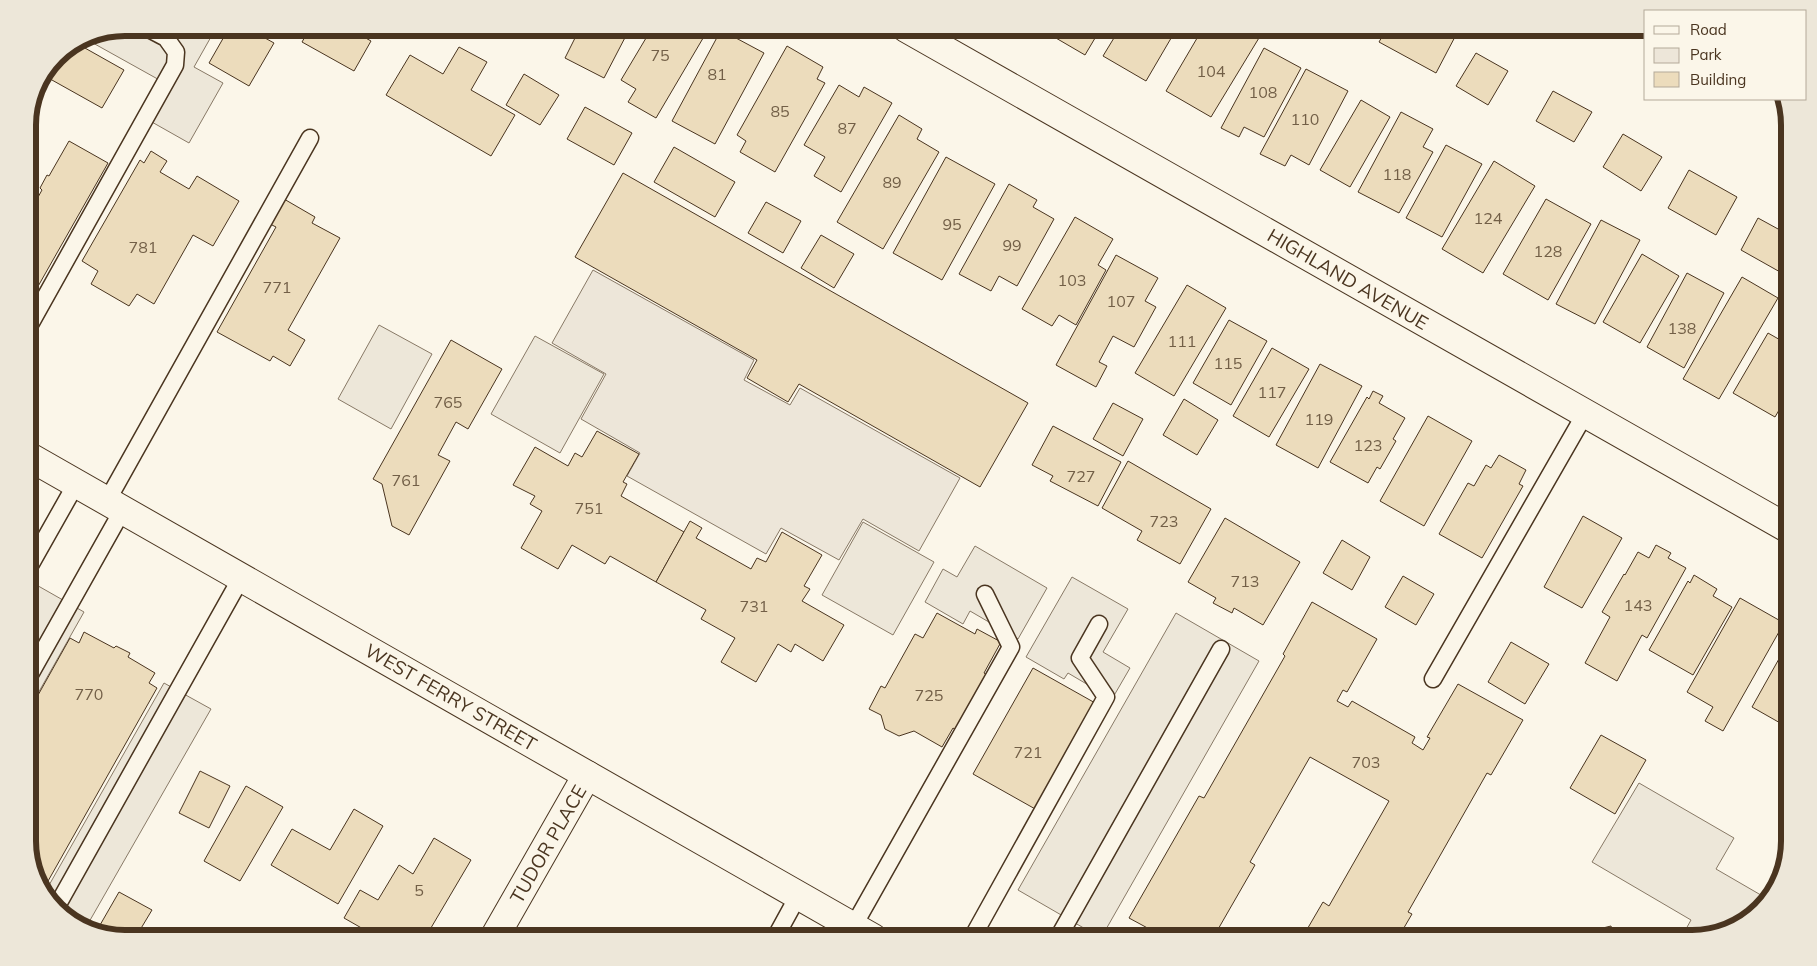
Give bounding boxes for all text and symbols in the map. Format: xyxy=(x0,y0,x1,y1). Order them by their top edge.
legend xyxy=(1644,10,1807,100)
text: Road xyxy=(1690,20,1727,39)
house number: 75 xyxy=(650,45,670,65)
text: Park xyxy=(1690,45,1722,64)
house number: 104 xyxy=(1197,61,1226,81)
house number: 81 xyxy=(707,64,727,84)
text: Building xyxy=(1690,70,1746,89)
house number: 108 xyxy=(1249,82,1277,102)
house number: 85 xyxy=(770,101,790,121)
house number: 110 xyxy=(1291,109,1319,129)
house number: 87 xyxy=(837,118,857,138)
house number: 118 xyxy=(1383,164,1411,184)
house number: 89 xyxy=(882,172,902,192)
house number: 124 xyxy=(1474,208,1503,228)
house number: 95 xyxy=(942,214,962,234)
street label: HIGHLAND AVENUE xyxy=(1263,223,1433,335)
house number: 99 xyxy=(1002,235,1022,255)
house number: 781 xyxy=(129,237,157,257)
house number: 128 xyxy=(1534,241,1562,261)
house number: 103 xyxy=(1058,270,1086,290)
house number: 771 xyxy=(263,277,291,297)
house number: 107 xyxy=(1107,291,1135,311)
house number: 138 xyxy=(1668,318,1696,338)
house number: 111 xyxy=(1168,331,1196,351)
house number: 115 xyxy=(1214,353,1242,373)
house number: 117 xyxy=(1258,382,1286,402)
house number: 765 xyxy=(434,392,462,412)
house number: 119 xyxy=(1305,409,1333,429)
house number: 123 xyxy=(1354,435,1382,455)
house number: 727 xyxy=(1067,466,1095,486)
house number: 761 xyxy=(392,470,420,490)
house number: 751 xyxy=(575,498,603,518)
house number: 723 xyxy=(1150,511,1178,531)
house number: 713 xyxy=(1231,571,1259,591)
house number: 143 xyxy=(1624,595,1652,615)
house number: 731 xyxy=(740,596,768,616)
street label: WEST FERRY STREET xyxy=(361,638,542,756)
house number: 770 xyxy=(75,684,103,704)
house number: 725 xyxy=(915,685,943,705)
house number: 721 xyxy=(1014,742,1042,762)
house number: 703 xyxy=(1352,752,1380,772)
street label: TUDOR PLACE xyxy=(504,781,592,907)
house number: 5 xyxy=(414,880,424,900)

